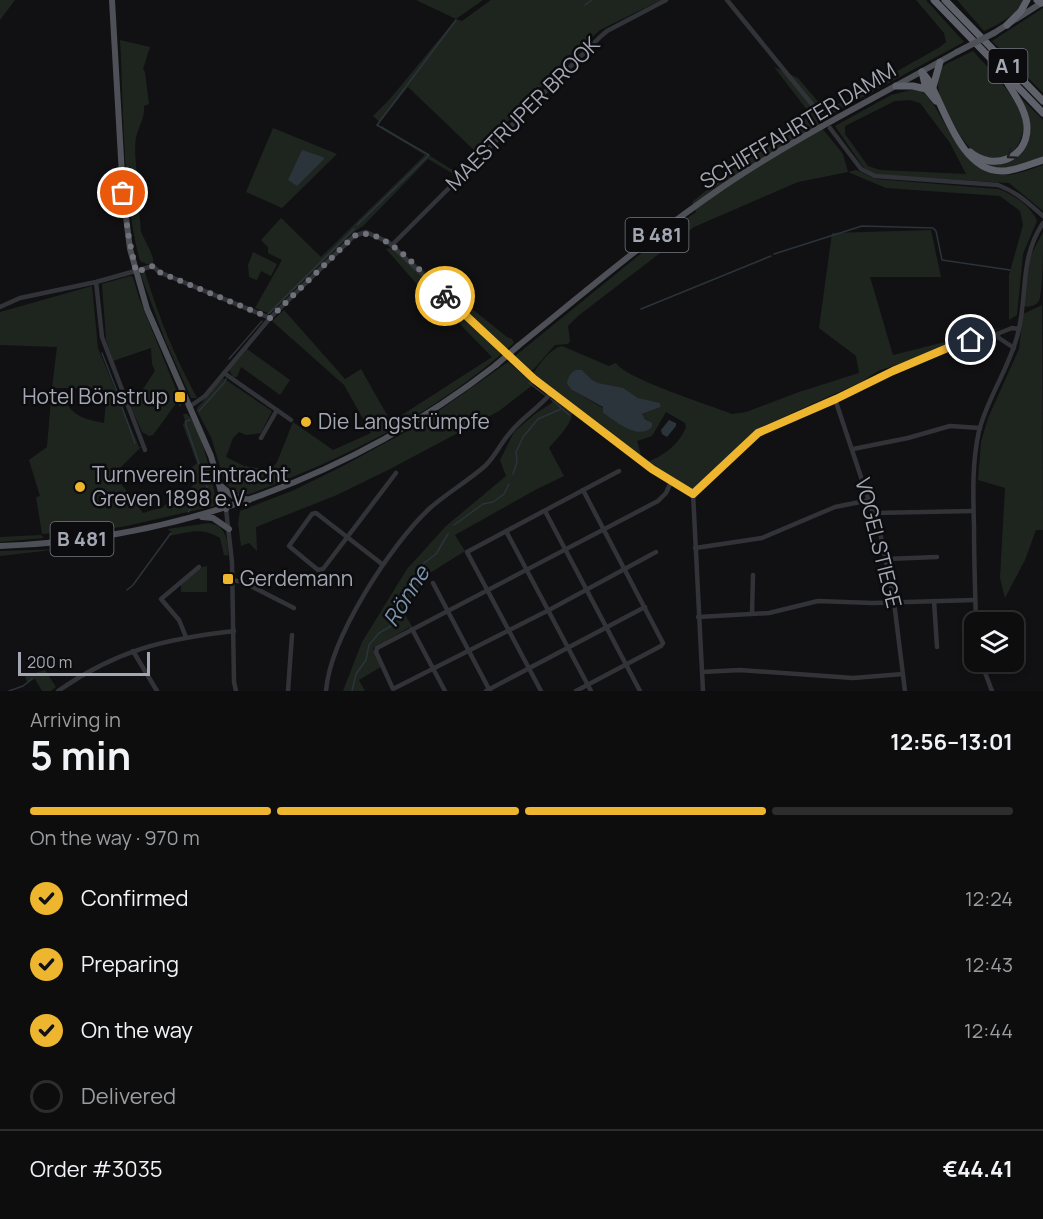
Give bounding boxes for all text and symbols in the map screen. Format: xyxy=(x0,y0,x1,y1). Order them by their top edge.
street label: MAESTRUPER BROOK xyxy=(439,30,606,196)
road number: A 1 xyxy=(988,49,1028,83)
street label: SCHIFFFAHRTER DAMM xyxy=(694,55,901,195)
one-way arrow xyxy=(1007,148,1018,159)
pin xyxy=(97,167,148,218)
icon: bag xyxy=(106,176,139,209)
road number: B 481 xyxy=(626,218,688,252)
courier xyxy=(415,266,475,326)
icon: bike xyxy=(429,280,462,313)
pin xyxy=(945,314,996,365)
icon: home xyxy=(954,323,987,356)
place label: Hotel Bönstrup xyxy=(22,382,168,410)
marker: Hotel Bönstrup xyxy=(173,390,187,404)
place label: Die Langstrümpfe xyxy=(318,407,490,435)
marker: Die Langstrümpfe xyxy=(299,415,313,429)
place label: Turnverein Eintracht Greven 1898 e.V. xyxy=(92,460,289,512)
street label: VOGELSTIEGE xyxy=(849,475,909,611)
marker: Turnverein Eintracht Greven 1898 e.V. xyxy=(73,480,87,494)
road number: B 481 xyxy=(50,522,113,556)
water label: Rönne xyxy=(376,559,437,632)
place label: Gerdemann xyxy=(240,564,353,592)
marker: Gerdemann xyxy=(221,572,235,586)
map controls xyxy=(964,612,1024,672)
button: layers xyxy=(964,612,1024,672)
scale bar xyxy=(18,649,150,676)
text: 200 m xyxy=(27,651,72,673)
text: Arriving in xyxy=(30,706,121,733)
text: 12:56–13:01 xyxy=(890,727,1013,757)
text: 5 min xyxy=(30,728,131,782)
text: On the way · 970 m xyxy=(30,824,200,851)
icon: check xyxy=(30,882,63,915)
text: Confirmed xyxy=(81,883,189,913)
text: 12:24 xyxy=(965,885,1013,912)
icon: check xyxy=(30,948,63,981)
text: Preparing xyxy=(81,949,179,979)
text: 12:43 xyxy=(965,951,1013,978)
icon: check xyxy=(30,1014,63,1047)
text: On the way xyxy=(81,1015,193,1045)
text: 12:44 xyxy=(964,1017,1013,1044)
text: Delivered xyxy=(81,1081,176,1111)
text: Order #3035 xyxy=(30,1154,163,1184)
text: €44.41 xyxy=(943,1154,1013,1184)

